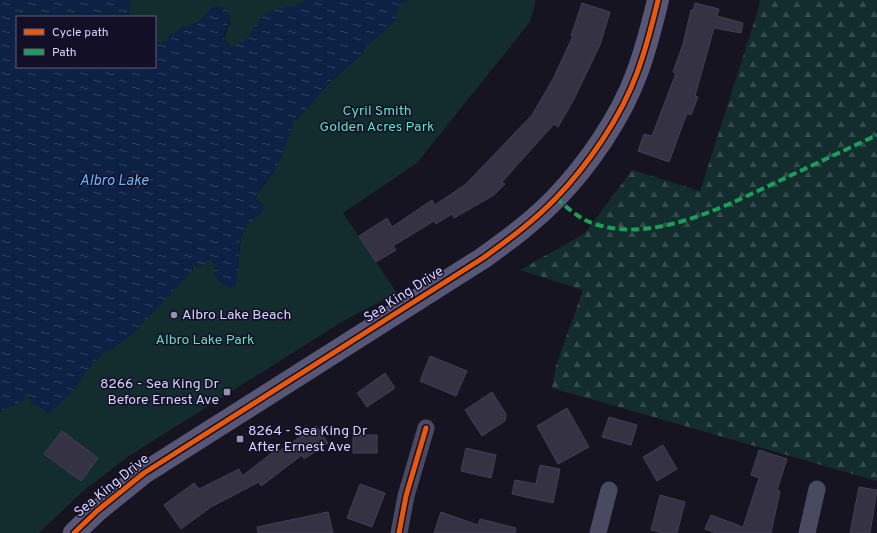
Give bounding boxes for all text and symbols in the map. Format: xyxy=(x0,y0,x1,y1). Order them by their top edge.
legend xyxy=(16,16,156,68)
text: Cycle path xyxy=(52,25,109,41)
text: Path xyxy=(52,45,77,61)
park label: Cyril Smith Golden Acres Park xyxy=(320,103,434,136)
water label: Albro Lake xyxy=(80,172,149,191)
street label: Sea King Drive xyxy=(361,263,447,327)
place label: Albro Lake Beach xyxy=(182,307,291,324)
marker: Albro Lake Beach xyxy=(169,310,179,320)
park label: Albro Lake Park xyxy=(155,332,255,349)
place label: 8266 - Sea King Dr Before Ernest Ave xyxy=(100,376,220,409)
marker: 8266 - Sea King Dr Before Ernest Ave xyxy=(222,387,232,397)
place label: 8264 - Sea King Dr After Ernest Ave xyxy=(248,423,368,456)
marker: 8264 - Sea King Dr After Ernest Ave xyxy=(235,434,245,444)
street label: Sea King Drive xyxy=(71,451,153,521)

